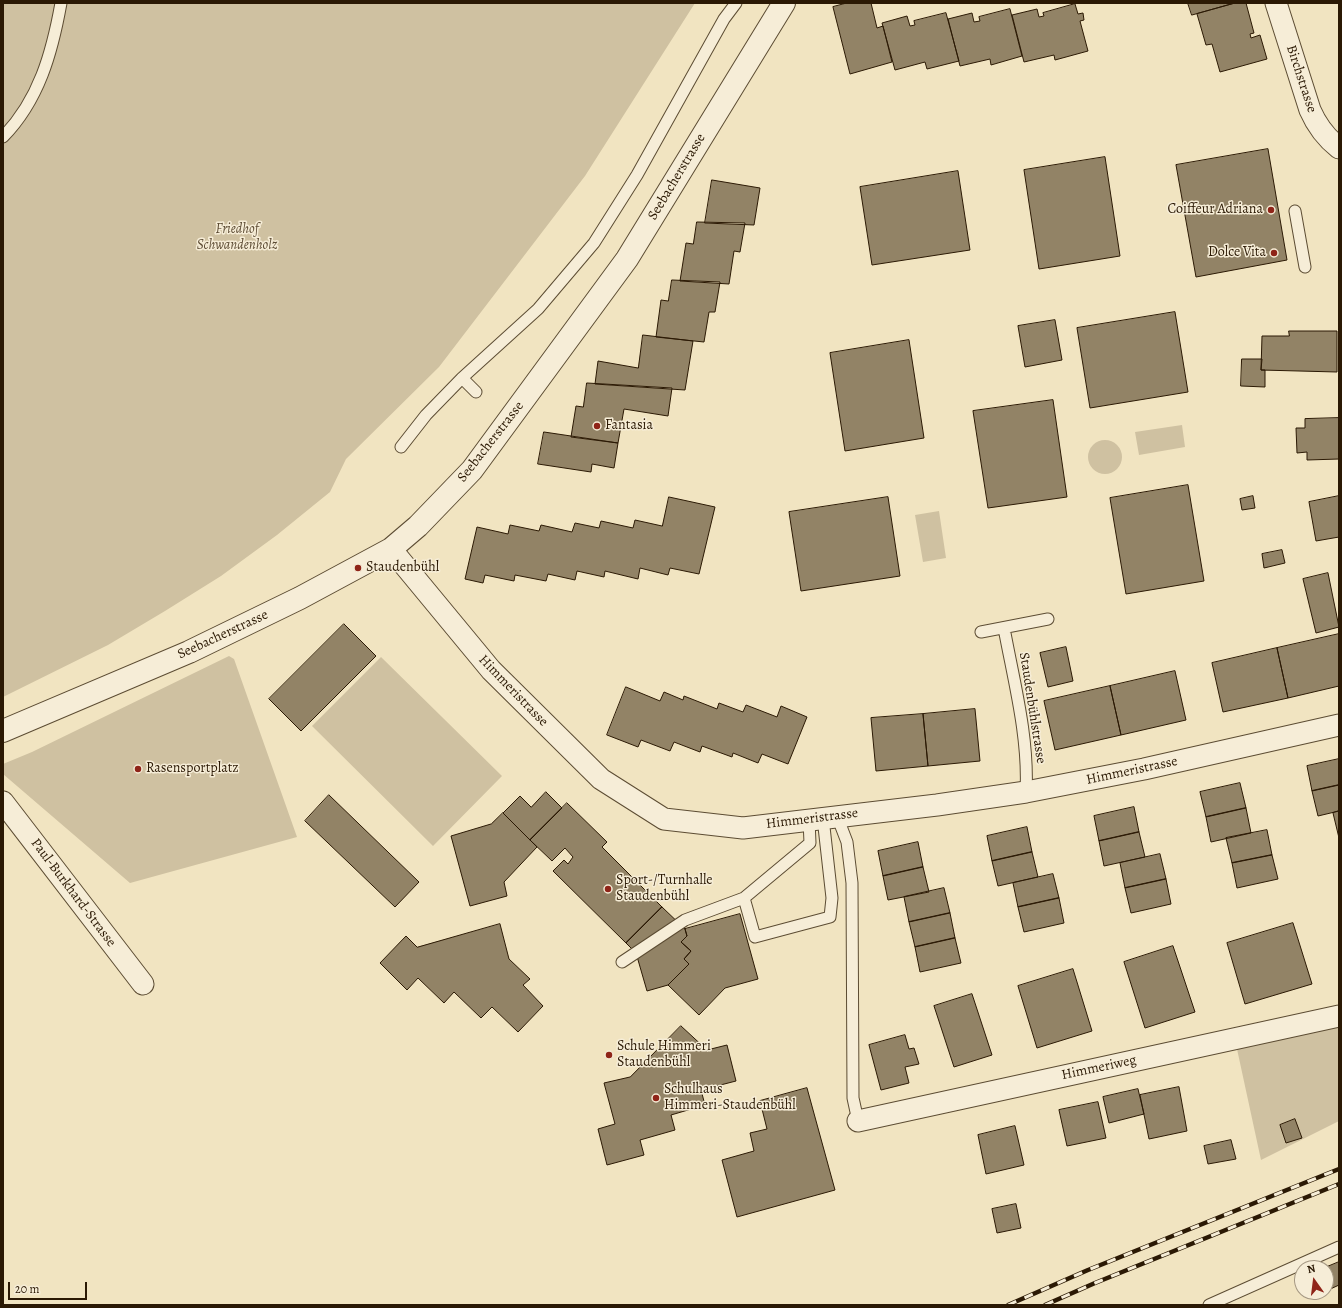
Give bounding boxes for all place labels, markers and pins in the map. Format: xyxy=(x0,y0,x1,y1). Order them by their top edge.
place label: Coiffeur Adriana xyxy=(1168,202,1263,218)
marker: Coiffeur Adriana xyxy=(1266,205,1276,215)
place label: Dolce Vita xyxy=(1208,245,1266,261)
marker: Dolce Vita xyxy=(1269,248,1279,258)
place label: Fantasia xyxy=(605,418,653,434)
marker: Fantasia xyxy=(592,421,602,431)
place label: Staudenbühl xyxy=(366,560,439,576)
marker: Staudenbühl xyxy=(353,563,363,573)
place label: Rasensportplatz xyxy=(146,761,239,777)
marker: Rasensportplatz xyxy=(133,764,143,774)
place label: Sport-/Turnhalle Staudenbühl xyxy=(616,873,713,906)
marker: Sport-/Turnhalle Staudenbühl xyxy=(603,884,613,894)
place label: Schule Himmeri Staudenbühl xyxy=(617,1039,711,1072)
marker: Schule Himmeri Staudenbühl xyxy=(604,1050,614,1060)
place label: Schulhaus Himmeri-Staudenbühl xyxy=(664,1082,796,1114)
marker: Schulhaus Himmeri-Staudenbühl xyxy=(651,1093,661,1103)

